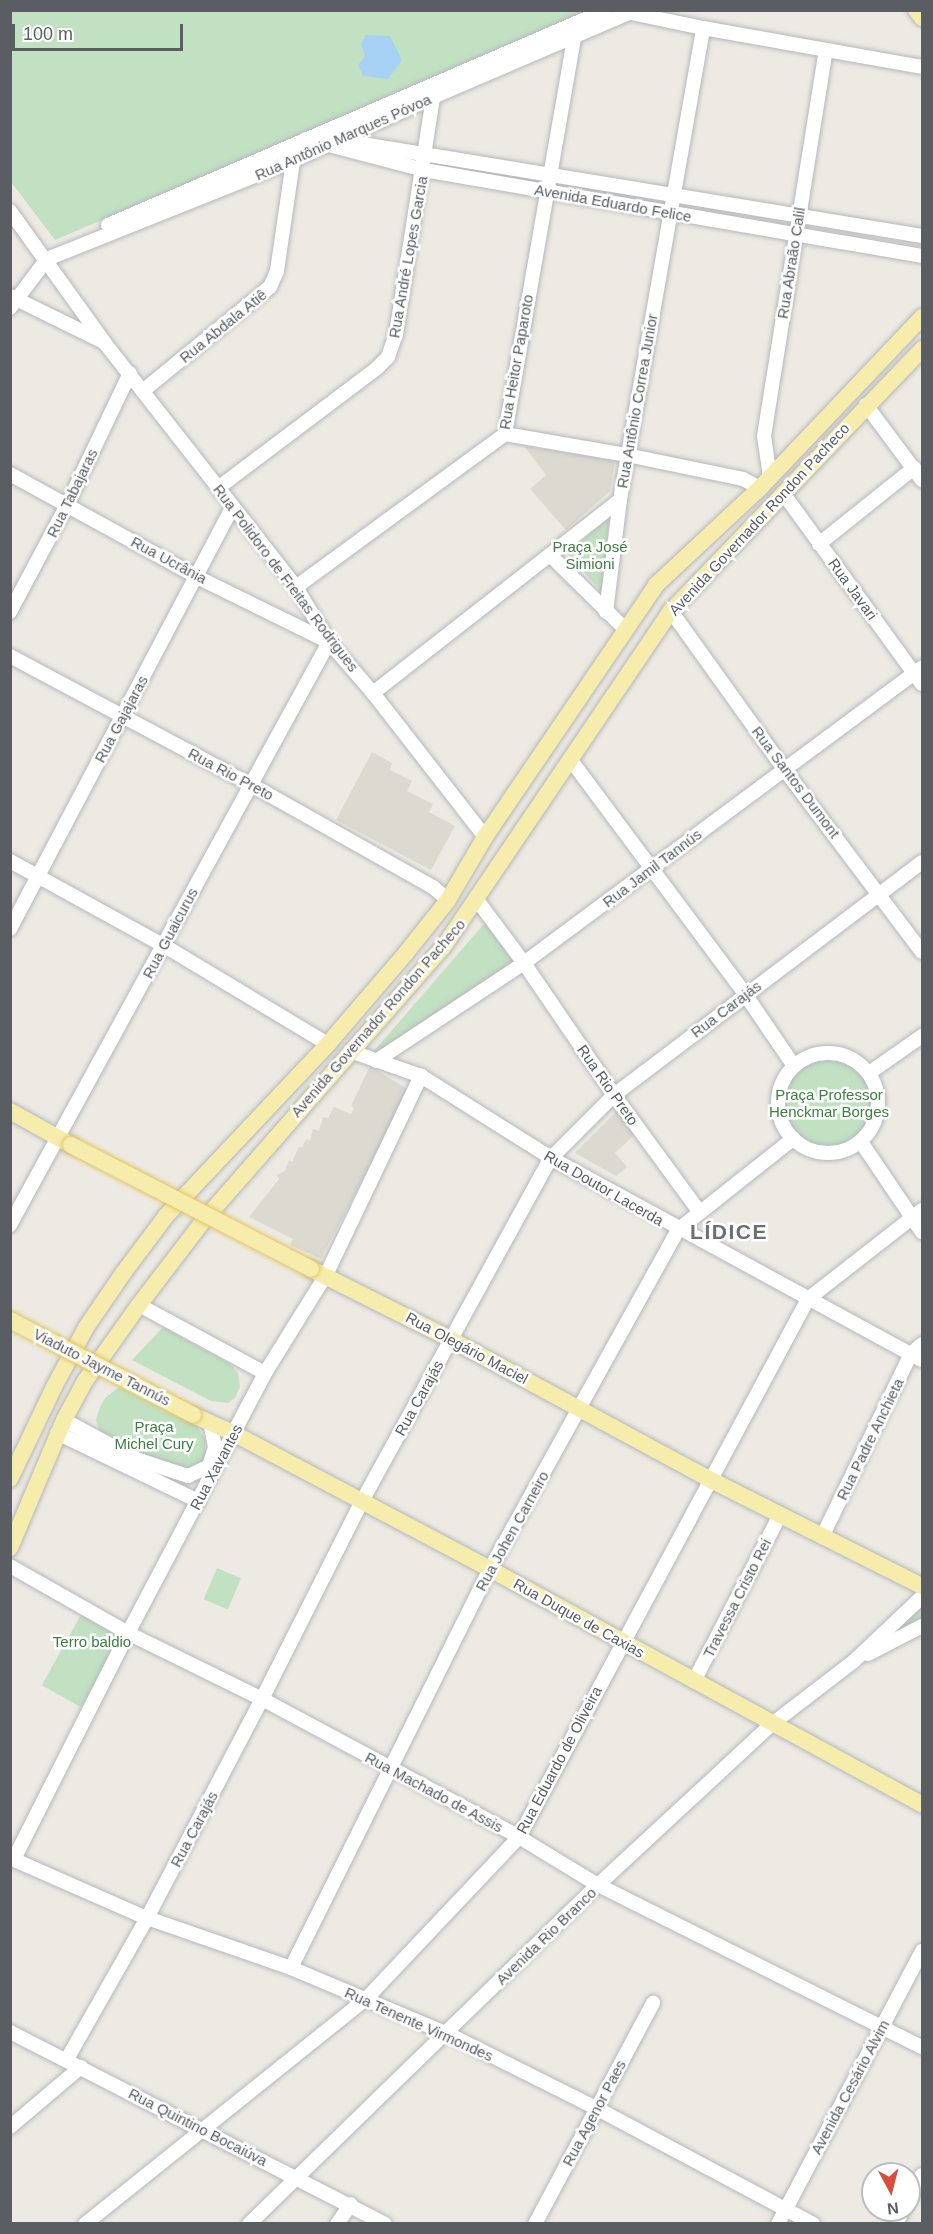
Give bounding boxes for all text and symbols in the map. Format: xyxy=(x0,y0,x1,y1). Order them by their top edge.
scale bar xyxy=(15,12,186,50)
text: 100 m xyxy=(23,24,73,44)
street label: Rua Antônio Marques Póvoa xyxy=(252,90,434,184)
street label: Rua André Lopes Garcia xyxy=(385,174,431,340)
street label: Avenida Eduardo Felice xyxy=(533,180,693,226)
street label: Rua Abraão Calil xyxy=(773,206,809,320)
street label: Rua Abdala Atiê xyxy=(175,285,271,367)
street label: Rua Heitor Paparoto xyxy=(495,293,537,431)
street label: Rua Antônio Correa Junior xyxy=(613,312,661,490)
street label: Avenida Governador Rondon Pacheco xyxy=(665,419,853,619)
street label: Rua Tabajaras xyxy=(43,446,101,540)
street label: Rua Polidoro de Freitas Rodrigues xyxy=(210,481,362,675)
street label: Rua Ucrânia xyxy=(128,532,210,588)
park label: Praça José Simioni xyxy=(552,537,628,572)
street label: Rua Javari xyxy=(825,555,881,623)
street label: Rua Gajajaras xyxy=(91,672,151,766)
street label: Rua Santos Dumont xyxy=(748,723,844,841)
street label: Rua Rio Preto xyxy=(185,744,277,804)
street label: Rua Jamil Tannús xyxy=(599,825,705,911)
street label: Rua Guaicurus xyxy=(139,885,201,981)
street label: Avenida Governador Rondon Pacheco xyxy=(287,915,469,1121)
street label: Rua Carajás xyxy=(687,977,765,1041)
street label: Rua Rio Preto xyxy=(574,1041,642,1129)
park label: Praça Professor Henckmar Borges xyxy=(769,1085,889,1120)
street label: Rua Doutor Lacerda xyxy=(541,1146,667,1230)
district label: LÍDICE xyxy=(690,1219,768,1245)
street label: Rua Olegário Maciel xyxy=(403,1308,531,1388)
street label: Viaduto Jayme Tannús xyxy=(30,1325,174,1409)
street label: Rua Carajás xyxy=(391,1357,447,1439)
street label: Rua Padre Anchieta xyxy=(832,1375,908,1503)
park label: Praça Michel Cury xyxy=(114,1417,194,1452)
street label: Rua Xavantes xyxy=(186,1421,246,1513)
street label: Rua Johen Carneiro xyxy=(472,1468,552,1594)
street label: Travessa Cristo Rei xyxy=(699,1535,775,1661)
street label: Rua Duque de Caxias xyxy=(510,1575,648,1661)
park label: Terro baldio xyxy=(53,1633,131,1651)
street label: Rua Eduardo de Oliveira xyxy=(512,1683,606,1837)
street label: Rua Machado de Assis xyxy=(362,1748,506,1836)
street label: Rua Carajás xyxy=(166,1788,222,1870)
street label: Avenida Rio Branco xyxy=(492,1884,600,1988)
street label: Rua Tenente Virmondes xyxy=(342,1983,496,2065)
street label: Avenida Cesário Alvim xyxy=(807,2016,893,2158)
street label: Rua Agenor Paes xyxy=(558,2056,630,2170)
street label: Rua Quintino Bocaiúva xyxy=(126,2084,270,2170)
north arrow xyxy=(861,2162,921,2222)
text: N xyxy=(886,2199,900,2218)

